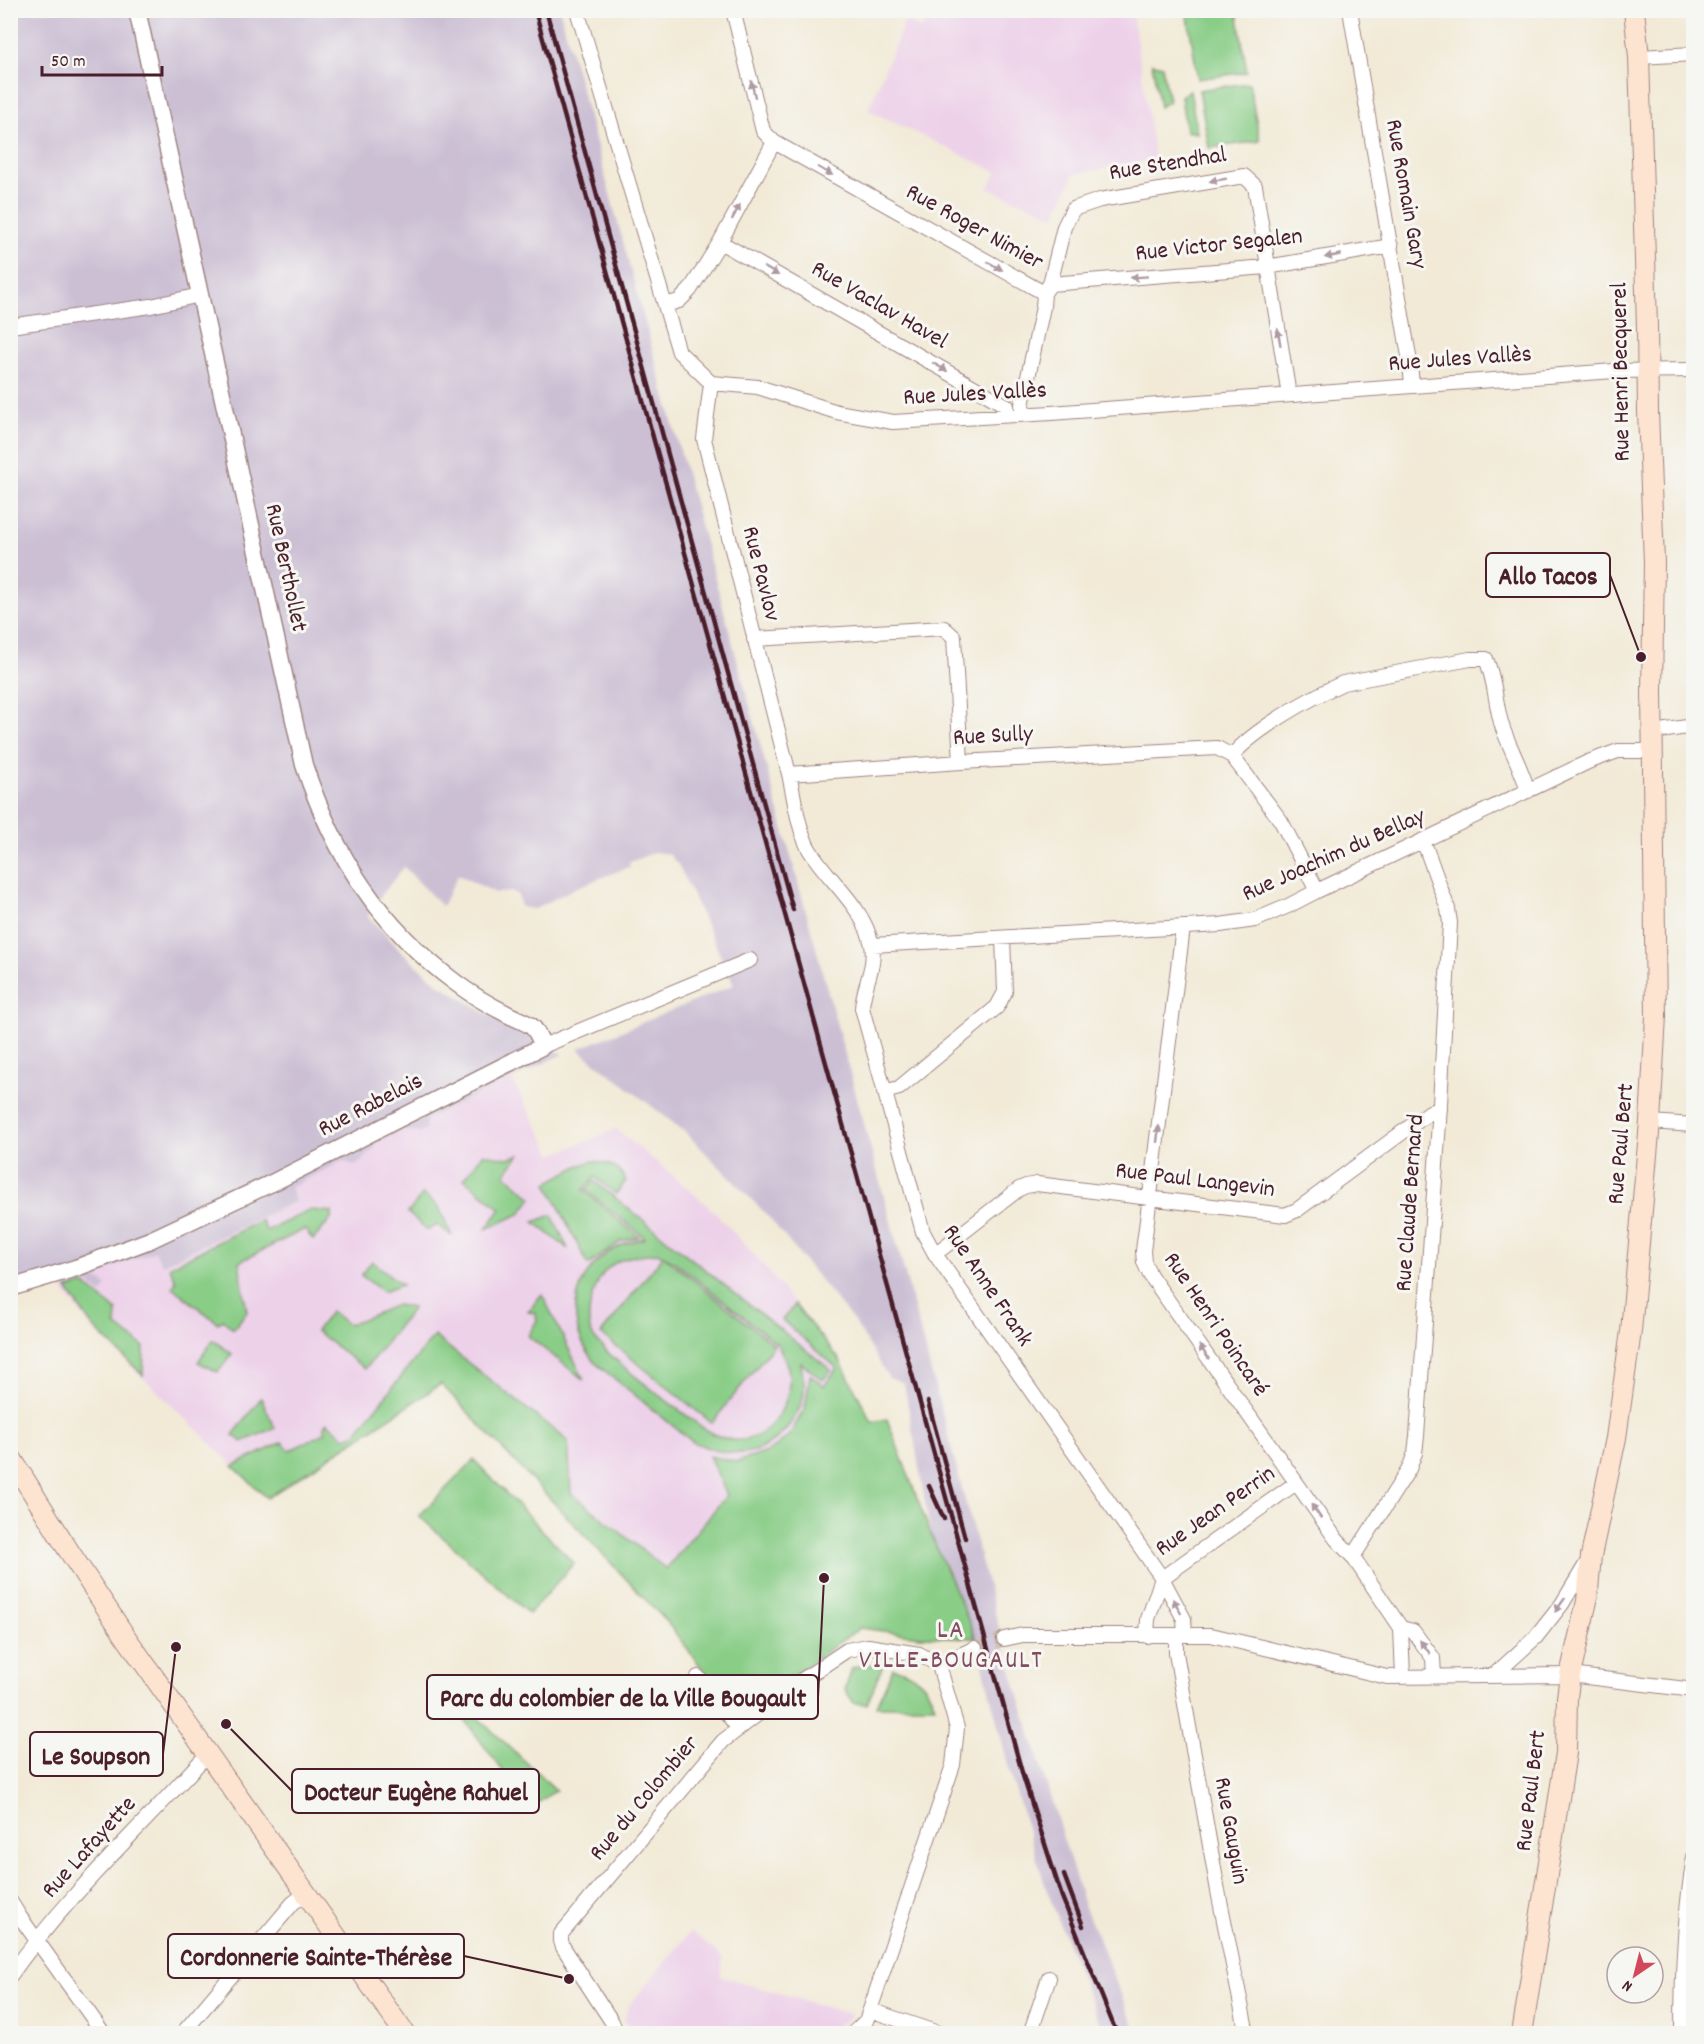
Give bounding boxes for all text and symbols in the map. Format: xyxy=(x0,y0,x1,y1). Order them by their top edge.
scale bar xyxy=(42,39,162,77)
text: 50 m xyxy=(51,50,86,75)
one-way arrow xyxy=(747,80,757,98)
street label: Rue Romain Gary xyxy=(1375,117,1435,273)
street label: Rue Stendhal xyxy=(1107,139,1229,191)
one-way arrow xyxy=(817,166,834,176)
street label: Rue Roger Nimier xyxy=(899,176,1049,280)
one-way arrow xyxy=(1208,176,1227,185)
one-way arrow xyxy=(731,203,741,220)
street label: Rue Victor Segalen xyxy=(1134,220,1304,272)
one-way arrow xyxy=(1323,252,1342,261)
street label: Rue Vaclav Havel xyxy=(804,253,954,359)
one-way arrow xyxy=(987,261,1004,271)
one-way arrow xyxy=(763,266,780,276)
one-way arrow xyxy=(1130,272,1149,282)
street label: Rue Henri Becquerel xyxy=(1603,282,1641,462)
one-way arrow xyxy=(1274,328,1283,347)
street label: Rue Jules Vallès xyxy=(1387,338,1533,382)
one-way arrow xyxy=(932,362,948,373)
street label: Rue Jules Vallès xyxy=(902,374,1048,416)
street label: Rue Berthollet xyxy=(255,501,315,635)
street label: Rue Pavlov xyxy=(732,523,788,625)
callout: Allo Tacos xyxy=(1486,553,1610,597)
text: Allo Tacos xyxy=(1498,560,1598,597)
street label: Rue Sully xyxy=(952,718,1035,756)
street label: Rue Joachim du Bellay xyxy=(1237,800,1432,912)
street label: Rue Rabelais xyxy=(313,1065,429,1147)
street label: Rue Paul Bert xyxy=(1600,1082,1644,1206)
street label: Rue Claude Bernard xyxy=(1388,1113,1434,1293)
one-way arrow xyxy=(1153,1125,1162,1144)
street label: Rue Paul Langevin xyxy=(1113,1154,1277,1208)
street label: Rue Anne Frank xyxy=(933,1218,1041,1354)
street label: Rue Henri Poincaré xyxy=(1154,1246,1276,1404)
one-way arrow xyxy=(1199,1344,1210,1360)
street label: Rue Jean Perrin xyxy=(1149,1458,1283,1566)
one-way arrow xyxy=(1310,1504,1322,1520)
one-way arrow xyxy=(1172,1597,1182,1614)
one-way arrow xyxy=(1554,1597,1566,1613)
district label: LA VILLE-BOUGAULT xyxy=(859,1613,1043,1680)
one-way arrow xyxy=(1419,1640,1431,1655)
callout: Parc du colombier de la Ville Bougault xyxy=(427,1675,818,1719)
text: Parc du colombier de la Ville Bougault xyxy=(440,1682,807,1719)
street label: Rue du Colombier xyxy=(582,1729,708,1869)
street label: Rue Paul Bert xyxy=(1508,1729,1556,1853)
callout: Le Soupson xyxy=(30,1732,163,1776)
text: Le Soupson xyxy=(42,1740,150,1777)
callout: Docteur Eugène Rahuel xyxy=(292,1769,539,1813)
street label: Rue Gauguin xyxy=(1204,1775,1256,1887)
text: Docteur Eugène Rahuel xyxy=(304,1776,529,1813)
street label: Rue Lafayette xyxy=(35,1789,145,1907)
callout: Cordonnerie Sainte-Thérèse xyxy=(168,1934,464,1978)
text: Cordonnerie Sainte-Thérèse xyxy=(180,1941,452,1978)
north arrow xyxy=(1605,1945,1665,2005)
text: N xyxy=(1618,1973,1638,1997)

